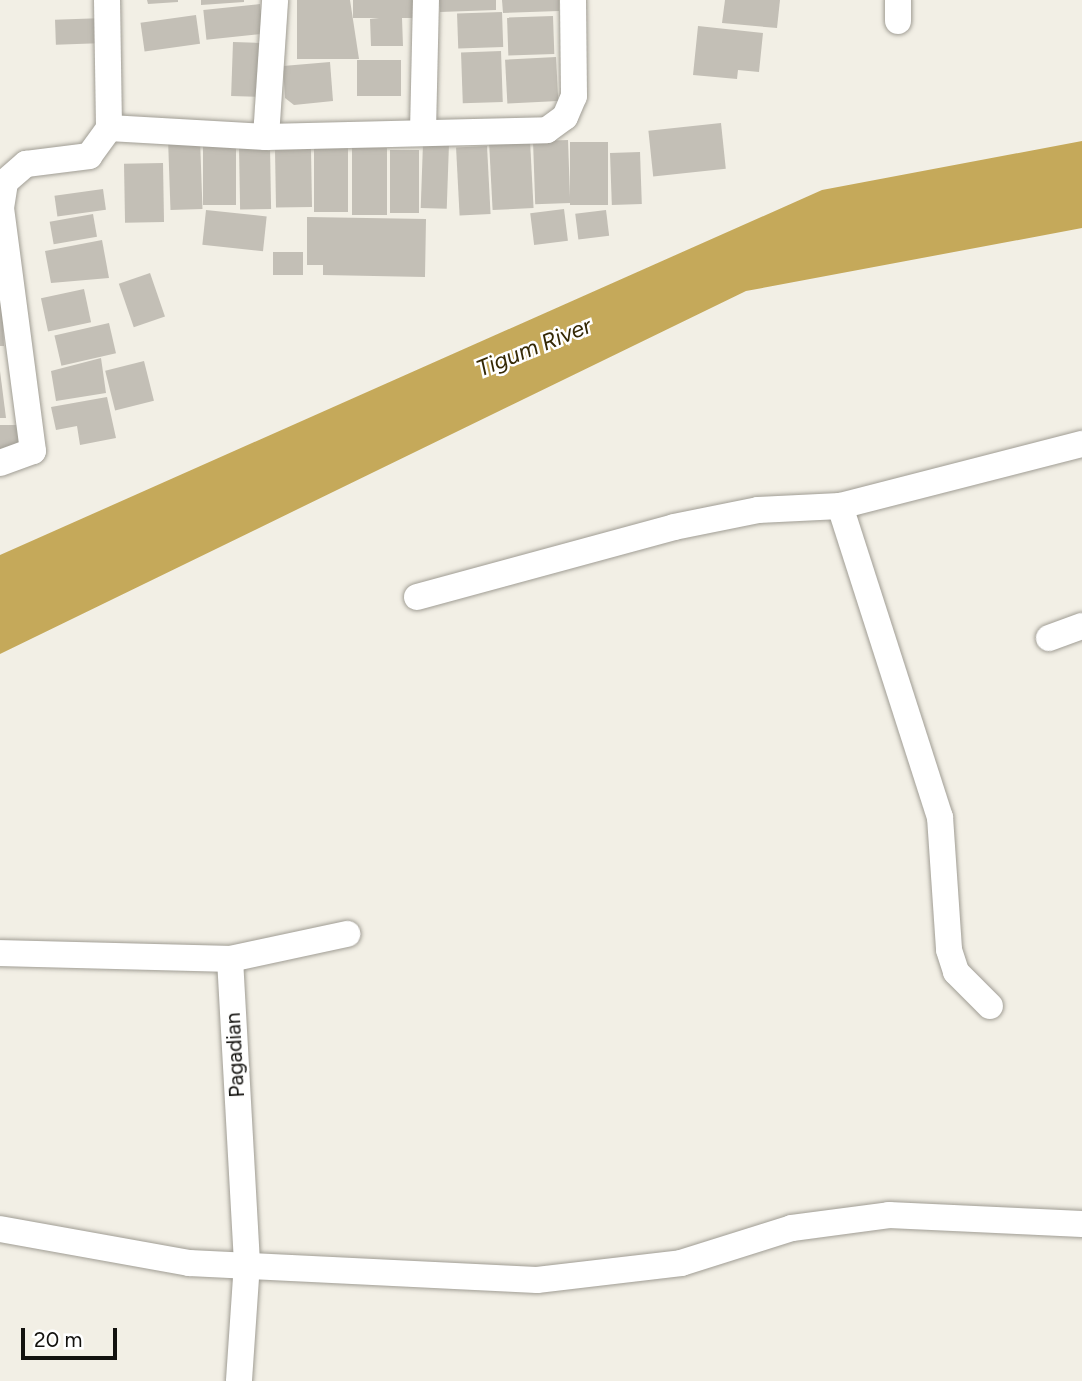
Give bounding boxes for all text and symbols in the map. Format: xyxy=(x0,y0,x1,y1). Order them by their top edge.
water label: Tigum River xyxy=(473,311,595,383)
street label: Pagadian xyxy=(220,1012,250,1098)
scale bar xyxy=(24,1314,121,1358)
text: 20 m xyxy=(34,1327,82,1352)

